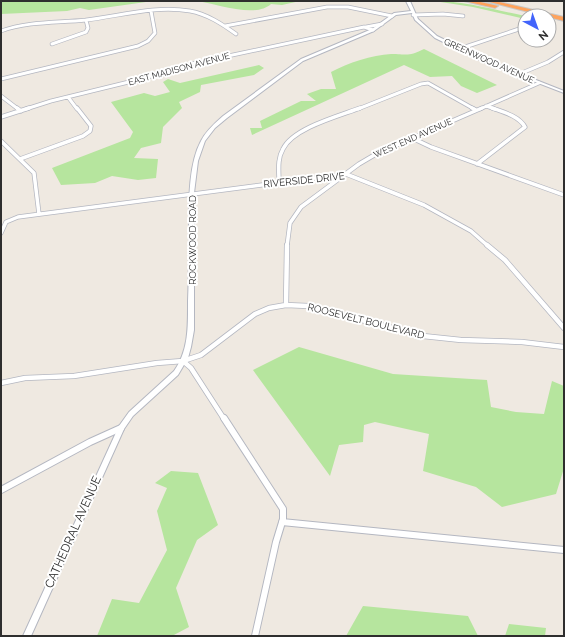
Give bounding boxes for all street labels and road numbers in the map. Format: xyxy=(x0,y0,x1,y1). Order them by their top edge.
street label: GREENWOOD AVENUE xyxy=(442,37,536,86)
street label: EAST MADISON AVENUE xyxy=(127,50,231,87)
street label: WEST END AVENUE xyxy=(372,116,454,160)
street label: RIVERSIDE DRIVE xyxy=(263,170,345,190)
street label: ROCKWOOD ROAD xyxy=(187,195,198,285)
street label: ROOSEVELT BOULEVARD xyxy=(306,301,426,341)
street label: CATHEDRAL AVENUE xyxy=(42,474,104,590)

